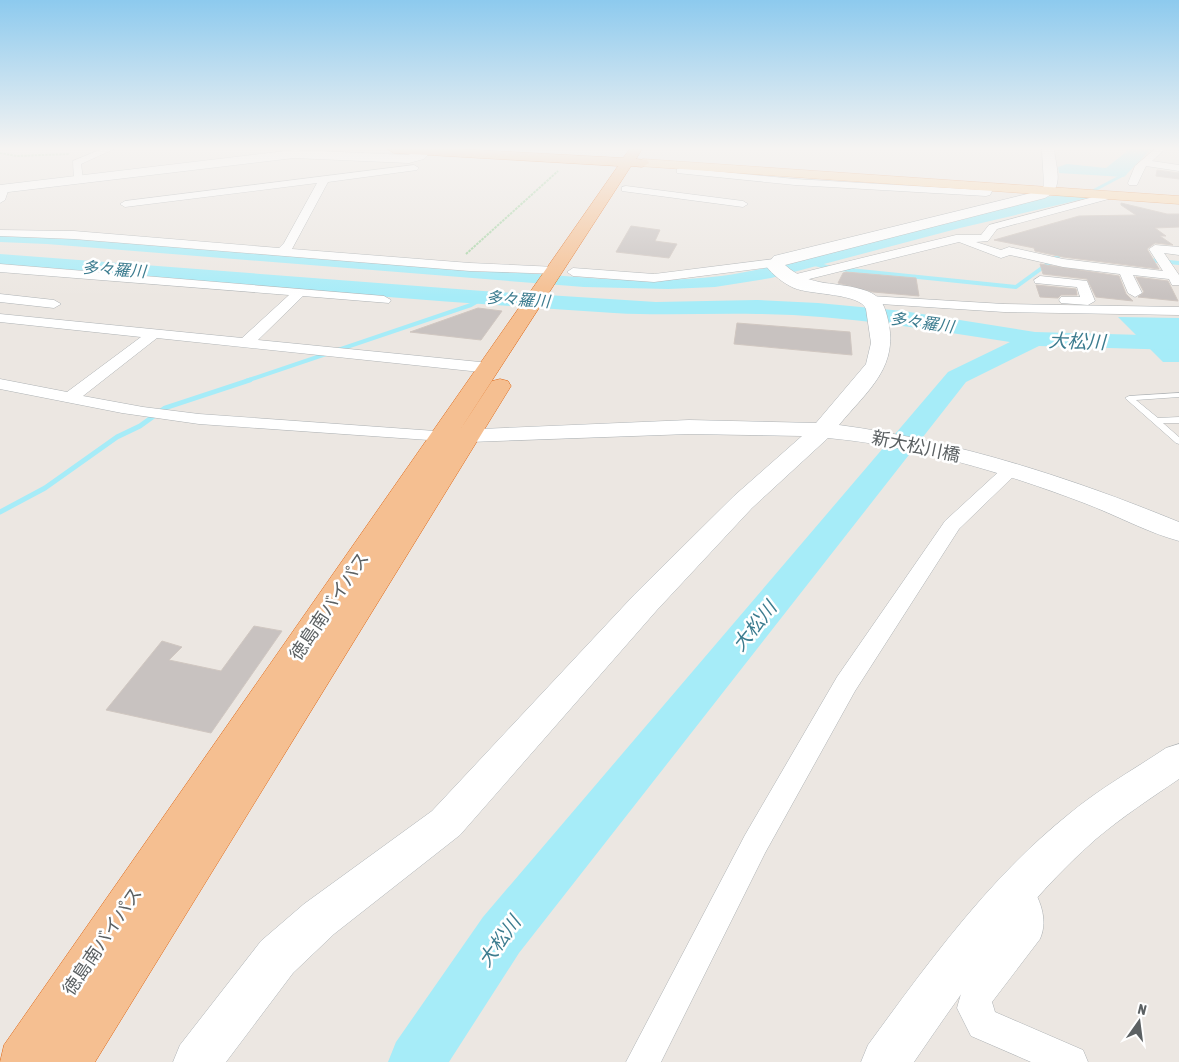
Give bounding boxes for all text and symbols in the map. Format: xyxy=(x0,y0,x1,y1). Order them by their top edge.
water label: 多々羅川 xyxy=(81,258,149,280)
water label: 多々羅川 xyxy=(485,288,553,310)
water label: 多々羅川 xyxy=(889,309,957,336)
water label: 大松川 xyxy=(1048,329,1108,353)
street label: 新大松川橋 xyxy=(870,426,962,466)
street label: 徳島南バイパス xyxy=(285,548,373,664)
water label: 大松川 xyxy=(728,595,782,655)
street label: 徳島南バイパス xyxy=(58,883,146,999)
water label: 大松川 xyxy=(473,910,526,971)
north arrow xyxy=(1114,997,1164,1047)
text: N xyxy=(1136,1001,1148,1018)

